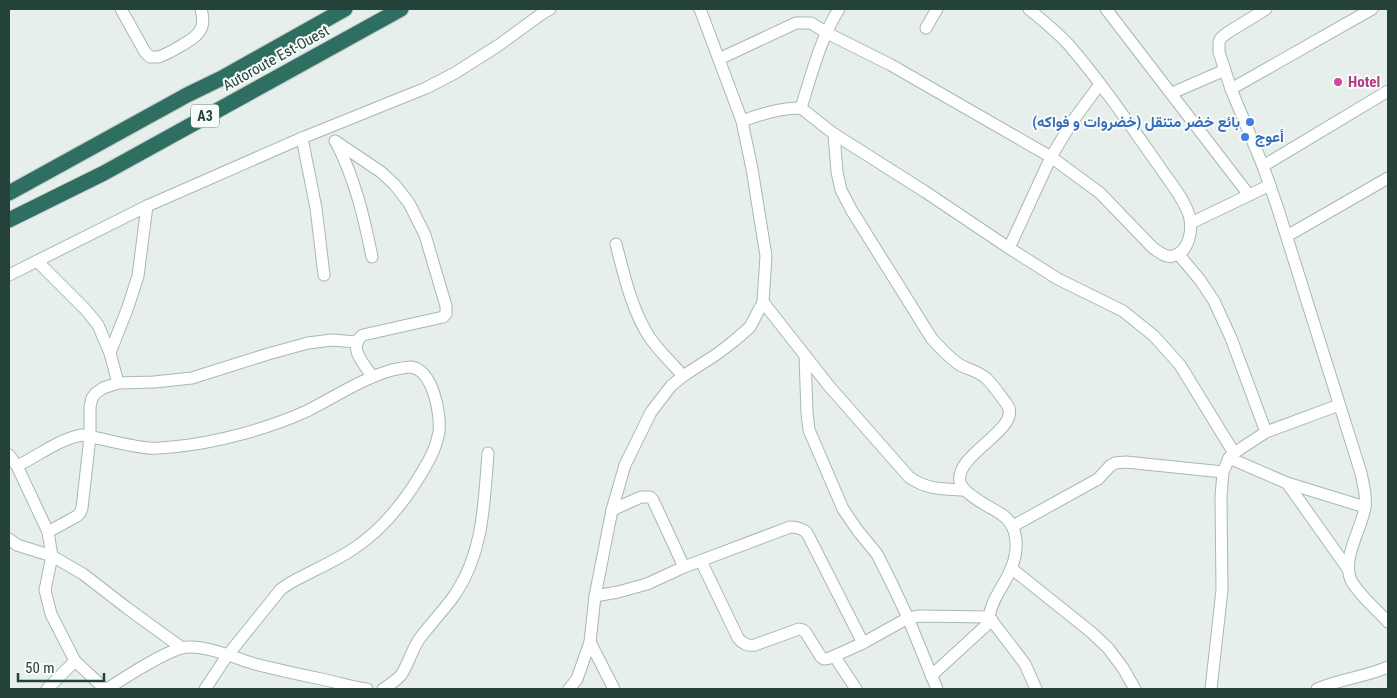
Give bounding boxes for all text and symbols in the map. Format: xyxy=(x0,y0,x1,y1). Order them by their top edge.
street label: Autoroute Est-Ouest xyxy=(220,21,332,95)
place label: Hotel xyxy=(1348,73,1380,91)
marker: Hotel xyxy=(1332,76,1344,88)
road number: A3 xyxy=(191,104,219,128)
place label: بائع خضر متنقل (خضروات و فواكه) xyxy=(1032,113,1240,132)
marker: بائع خضر متنقل (خضروات و فواكه) xyxy=(1244,116,1256,128)
place label: أعوج xyxy=(1255,128,1284,147)
marker: أعوج xyxy=(1239,131,1251,143)
scale bar xyxy=(18,650,104,682)
text: 50 m xyxy=(25,659,55,677)

